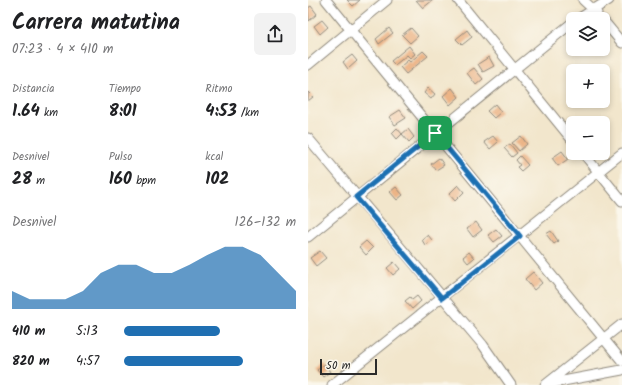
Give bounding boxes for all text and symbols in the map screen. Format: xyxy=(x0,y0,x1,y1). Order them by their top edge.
text: Carrera matutina xyxy=(12,6,180,41)
map controls xyxy=(566,12,610,160)
button: layers xyxy=(566,12,610,56)
button: share xyxy=(254,13,296,55)
text: 07:23 · 4 × 410 m xyxy=(12,39,113,60)
button: + xyxy=(566,64,610,108)
text: Distancia xyxy=(12,80,54,98)
text: Tiempo xyxy=(109,80,141,98)
text: Ritmo xyxy=(205,80,232,98)
text: 1.64 xyxy=(12,98,40,125)
text: 8:01 xyxy=(109,98,137,125)
text: 4:53 xyxy=(205,98,237,125)
text: km xyxy=(40,104,58,122)
text: /km xyxy=(237,104,259,122)
pin xyxy=(418,116,452,150)
button: − xyxy=(566,116,610,160)
icon: arrive xyxy=(424,122,446,144)
text: Desnivel xyxy=(12,148,50,166)
text: Pulso xyxy=(109,148,132,166)
text: kcal xyxy=(205,148,223,166)
text: 28 xyxy=(12,166,32,193)
text: 160 xyxy=(109,166,132,193)
text: 102 xyxy=(205,166,229,193)
text: m xyxy=(32,172,45,190)
text: bpm xyxy=(132,172,156,190)
text: Desnivel xyxy=(12,212,56,233)
text: 126–132 m xyxy=(235,212,296,233)
text: 410 m xyxy=(12,321,45,342)
text: 5:13 xyxy=(76,321,98,342)
text: 820 m xyxy=(12,351,50,372)
text: 4:57 xyxy=(76,351,99,372)
scale bar xyxy=(320,357,377,376)
text: 50 m xyxy=(326,357,351,375)

